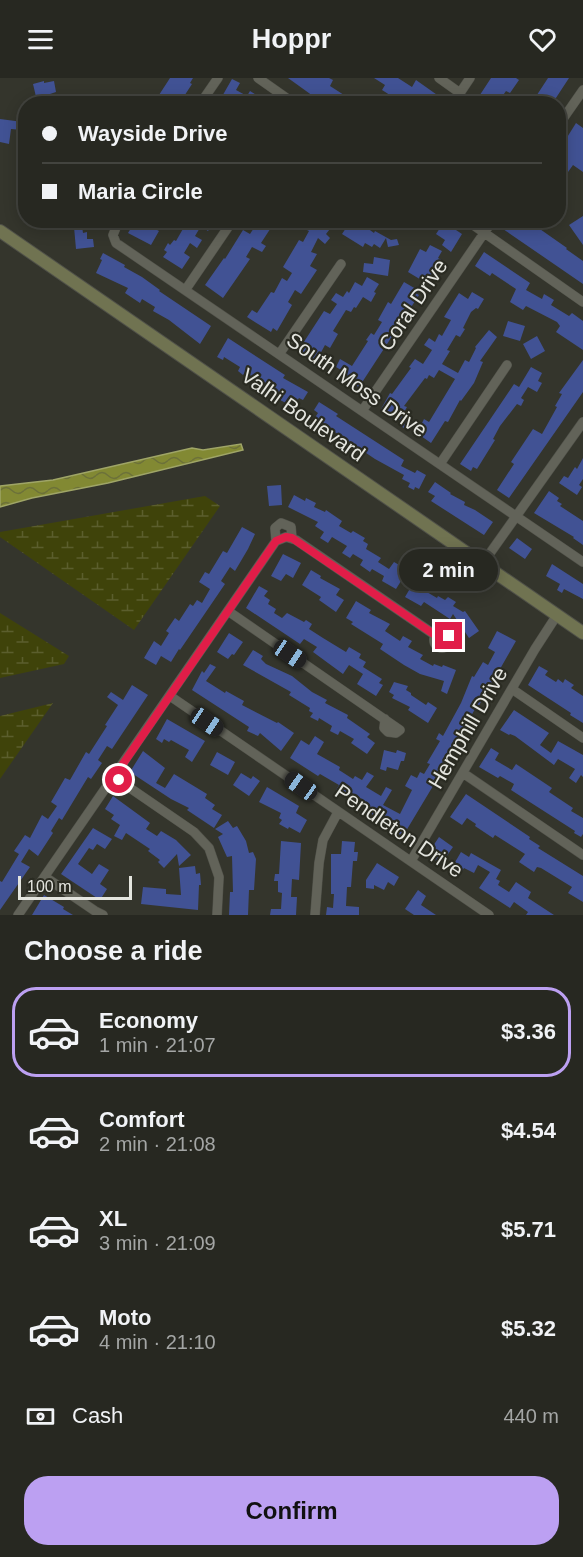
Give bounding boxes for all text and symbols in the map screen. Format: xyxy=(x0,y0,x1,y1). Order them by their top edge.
icon: menu xyxy=(24,23,57,56)
icon: heart xyxy=(526,23,559,56)
text: Hoppr xyxy=(252,24,331,54)
text: Wayside Drive xyxy=(78,121,228,146)
text: Maria Circle xyxy=(78,179,203,204)
street label: Coral Drive xyxy=(374,255,451,355)
street label: South Moss Drive xyxy=(283,328,432,442)
street label: Valhi Boulevard xyxy=(237,363,369,466)
callout: 2 min xyxy=(400,549,498,591)
text: 2 min xyxy=(422,559,475,581)
route end xyxy=(435,622,462,649)
car xyxy=(270,636,310,672)
street label: Hemphill Drive xyxy=(423,663,512,793)
car xyxy=(187,704,227,740)
route start xyxy=(105,766,132,793)
car xyxy=(281,768,321,804)
street label: Pendleton Drive xyxy=(331,779,468,882)
scale bar xyxy=(18,873,132,900)
text: 100 m xyxy=(27,878,71,895)
text: Choose a ride xyxy=(24,936,203,966)
icon: car xyxy=(27,1005,81,1059)
text: Economy xyxy=(99,1008,198,1033)
text: $3.36 xyxy=(501,1019,556,1044)
text: 1 min · 21:07 xyxy=(99,1034,216,1056)
icon: car xyxy=(27,1104,81,1158)
text: Comfort xyxy=(99,1107,185,1132)
text: $4.54 xyxy=(501,1118,556,1143)
text: 2 min · 21:08 xyxy=(99,1133,216,1155)
icon: car xyxy=(27,1203,81,1257)
text: XL xyxy=(99,1206,127,1231)
text: $5.71 xyxy=(501,1217,556,1242)
text: 3 min · 21:09 xyxy=(99,1232,216,1254)
icon: car xyxy=(27,1302,81,1356)
text: Moto xyxy=(99,1305,152,1330)
text: $5.32 xyxy=(501,1316,556,1341)
text: 4 min · 21:10 xyxy=(99,1331,216,1353)
icon: cash xyxy=(24,1400,57,1433)
text: Cash xyxy=(72,1403,123,1428)
text: 440 m xyxy=(503,1405,559,1427)
button: Confirm xyxy=(24,1476,559,1545)

